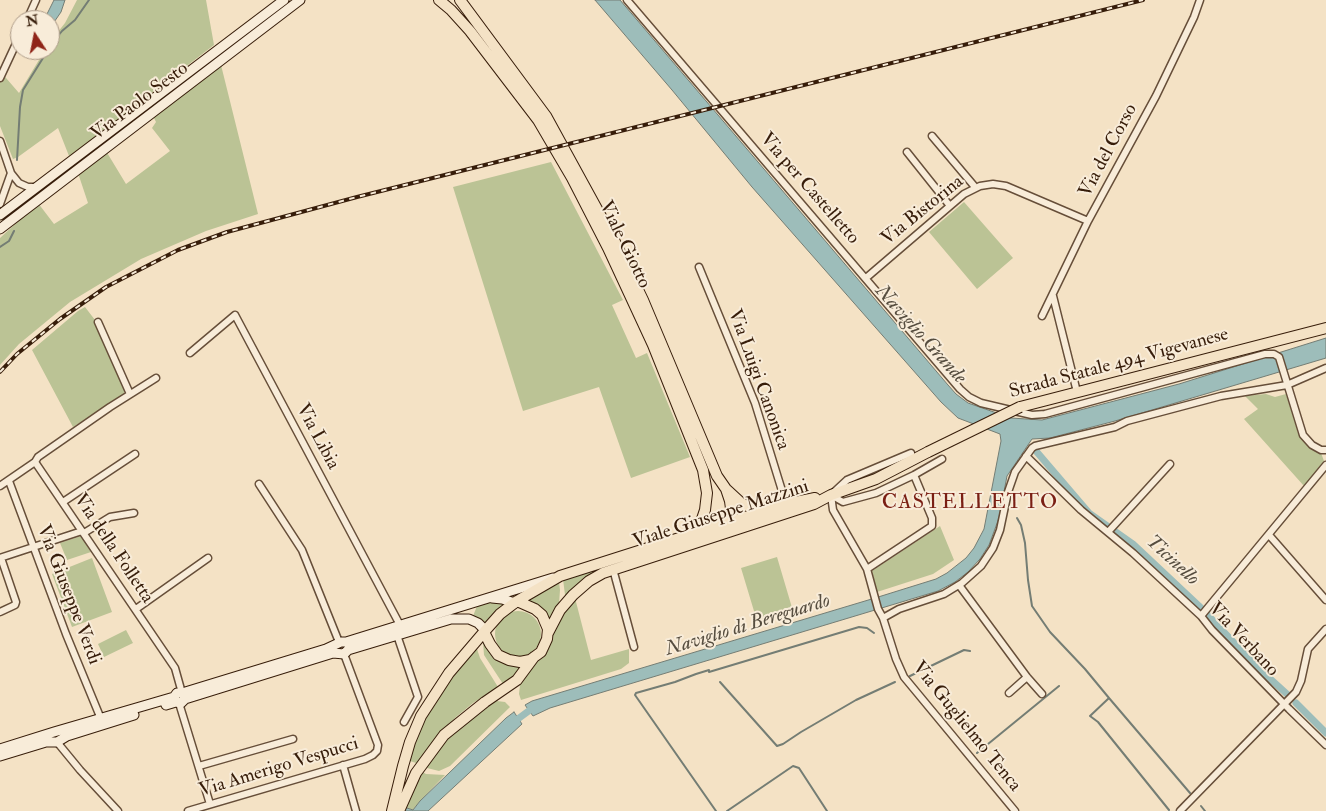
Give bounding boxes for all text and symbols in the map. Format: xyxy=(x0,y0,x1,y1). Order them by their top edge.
north arrow xyxy=(10,10,60,60)
text: N xyxy=(24,11,40,30)
street label: Via Paolo Sesto xyxy=(87,58,193,146)
street label: Via del Corso xyxy=(1075,101,1143,201)
street label: Via per Castelletto xyxy=(754,129,864,249)
street label: Via Bistorina xyxy=(877,171,969,251)
street label: Viale Giotto xyxy=(593,198,655,292)
water label: Naviglio Grande xyxy=(869,280,971,390)
street label: Via Luigi Canonica xyxy=(722,307,794,453)
street label: Strada Statale 494 Vigevanese xyxy=(1007,324,1231,404)
street label: Via Libia xyxy=(290,400,344,474)
street label: Viale Giuseppe Mazzini xyxy=(630,476,812,554)
street label: Via della Folletta xyxy=(68,490,158,608)
district label: CASTELLETTO xyxy=(880,490,1060,516)
street label: Via Giuseppe Verdi xyxy=(31,522,105,668)
water label: Ticinello xyxy=(1140,530,1204,592)
water label: Naviglio di Bereguardo xyxy=(663,590,833,662)
street label: Via Verbano xyxy=(1203,598,1283,682)
street label: Via Guglielmo Tenca xyxy=(907,657,1025,797)
street label: Via Amerigo Vespucci xyxy=(196,733,362,803)

